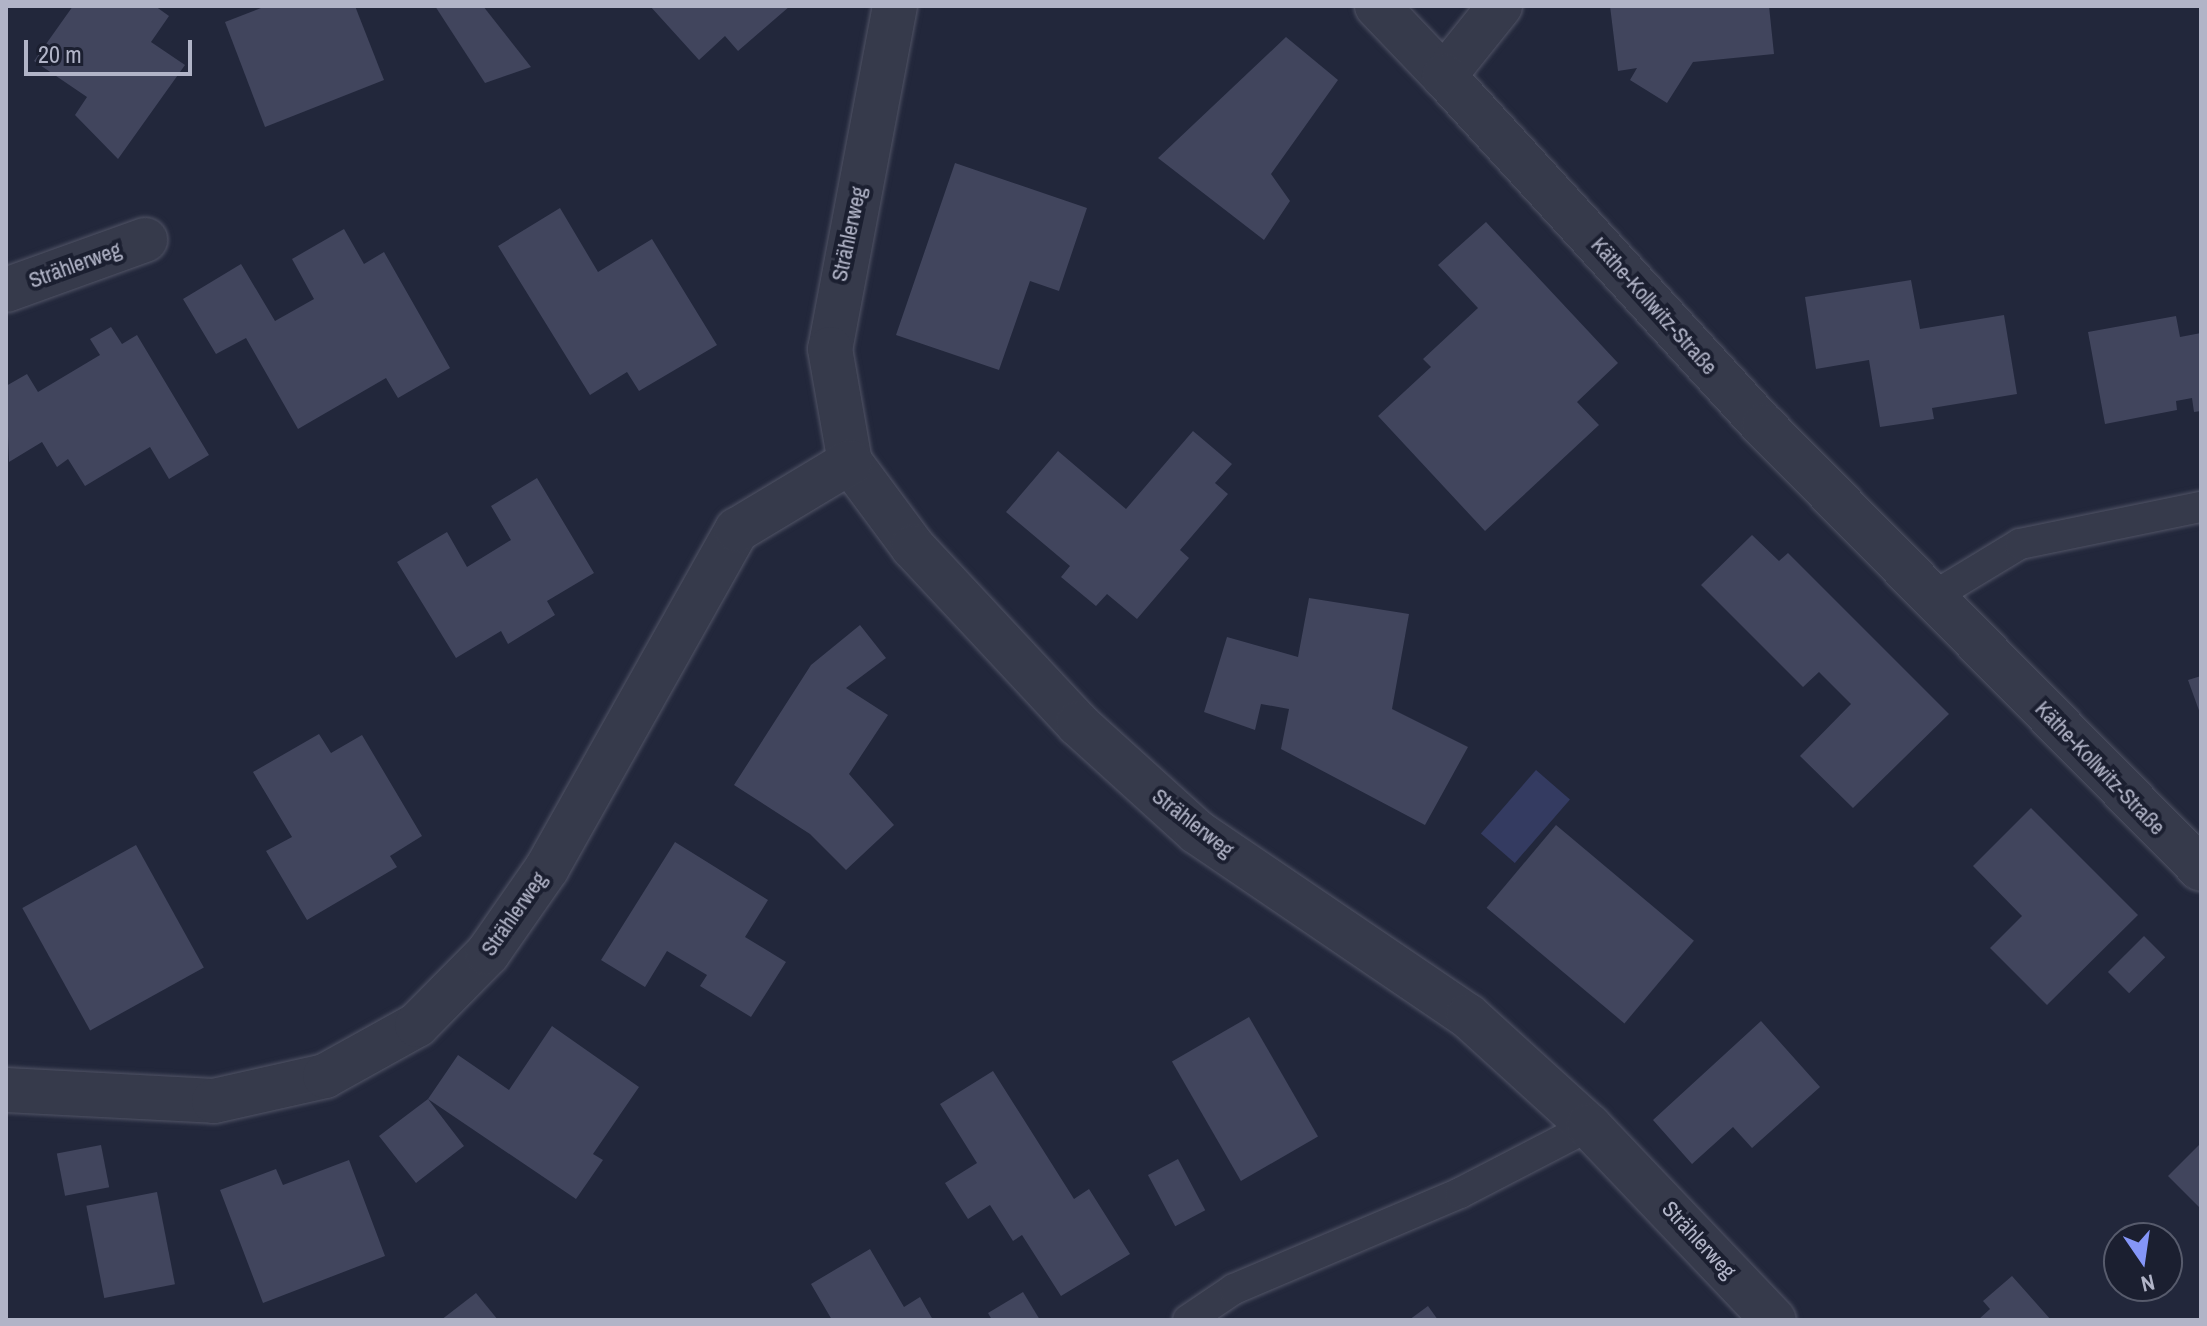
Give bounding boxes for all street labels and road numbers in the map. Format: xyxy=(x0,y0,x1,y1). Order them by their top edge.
street label: Strählerweg xyxy=(826,184,872,284)
street label: Käthe-Kollwitz-Straße xyxy=(1585,232,1723,380)
street label: Strählerweg xyxy=(25,236,125,294)
street label: Käthe-Kollwitz-Straße xyxy=(2030,696,2170,840)
street label: Strählerweg xyxy=(1147,783,1239,863)
street label: Strählerweg xyxy=(476,867,552,961)
street label: Strählerweg xyxy=(1657,1196,1741,1284)

